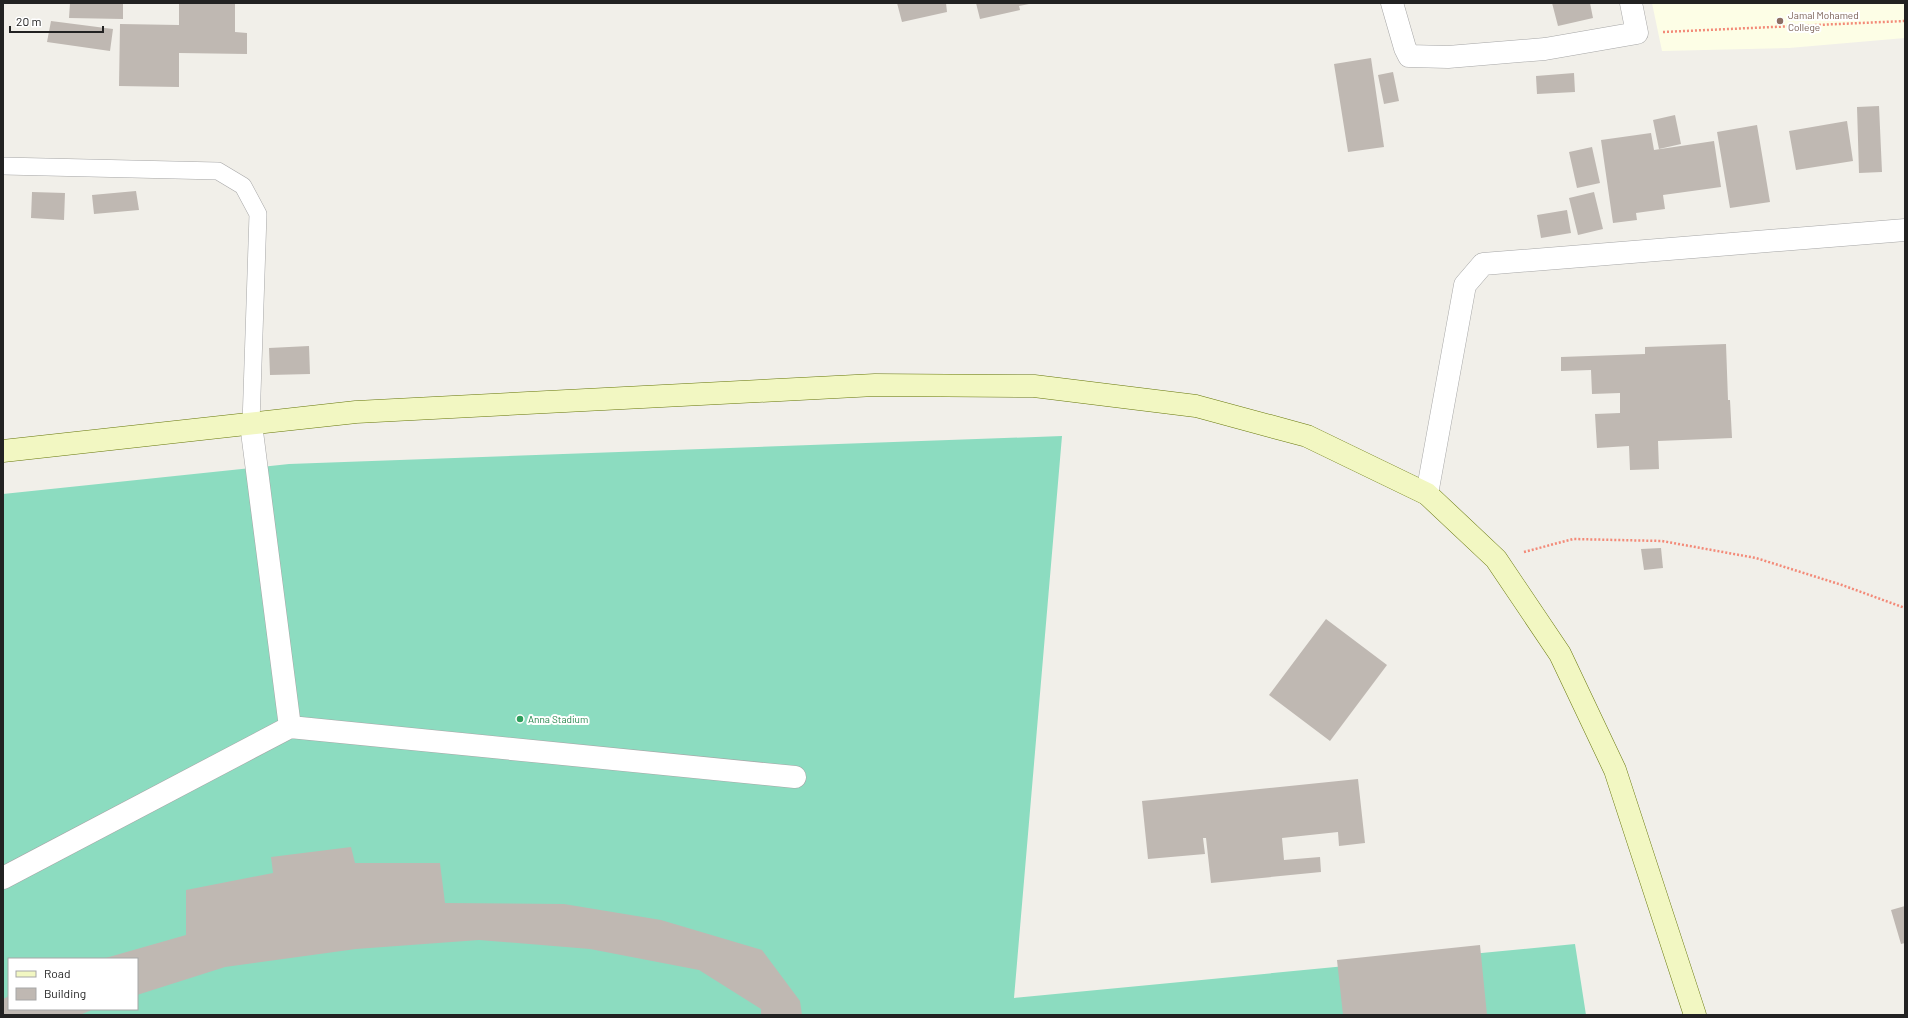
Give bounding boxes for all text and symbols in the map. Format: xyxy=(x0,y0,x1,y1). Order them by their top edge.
scale bar xyxy=(10,8,103,34)
place label: Jamal Mohamed College xyxy=(1788,9,1859,33)
text: 20 m xyxy=(16,14,42,28)
marker: Jamal Mohamed College xyxy=(1775,16,1785,26)
place label: Anna Stadium xyxy=(528,713,588,725)
marker: Anna Stadium xyxy=(515,714,525,724)
legend xyxy=(8,958,138,1010)
text: Road xyxy=(44,966,71,980)
text: Building xyxy=(44,986,86,1000)

